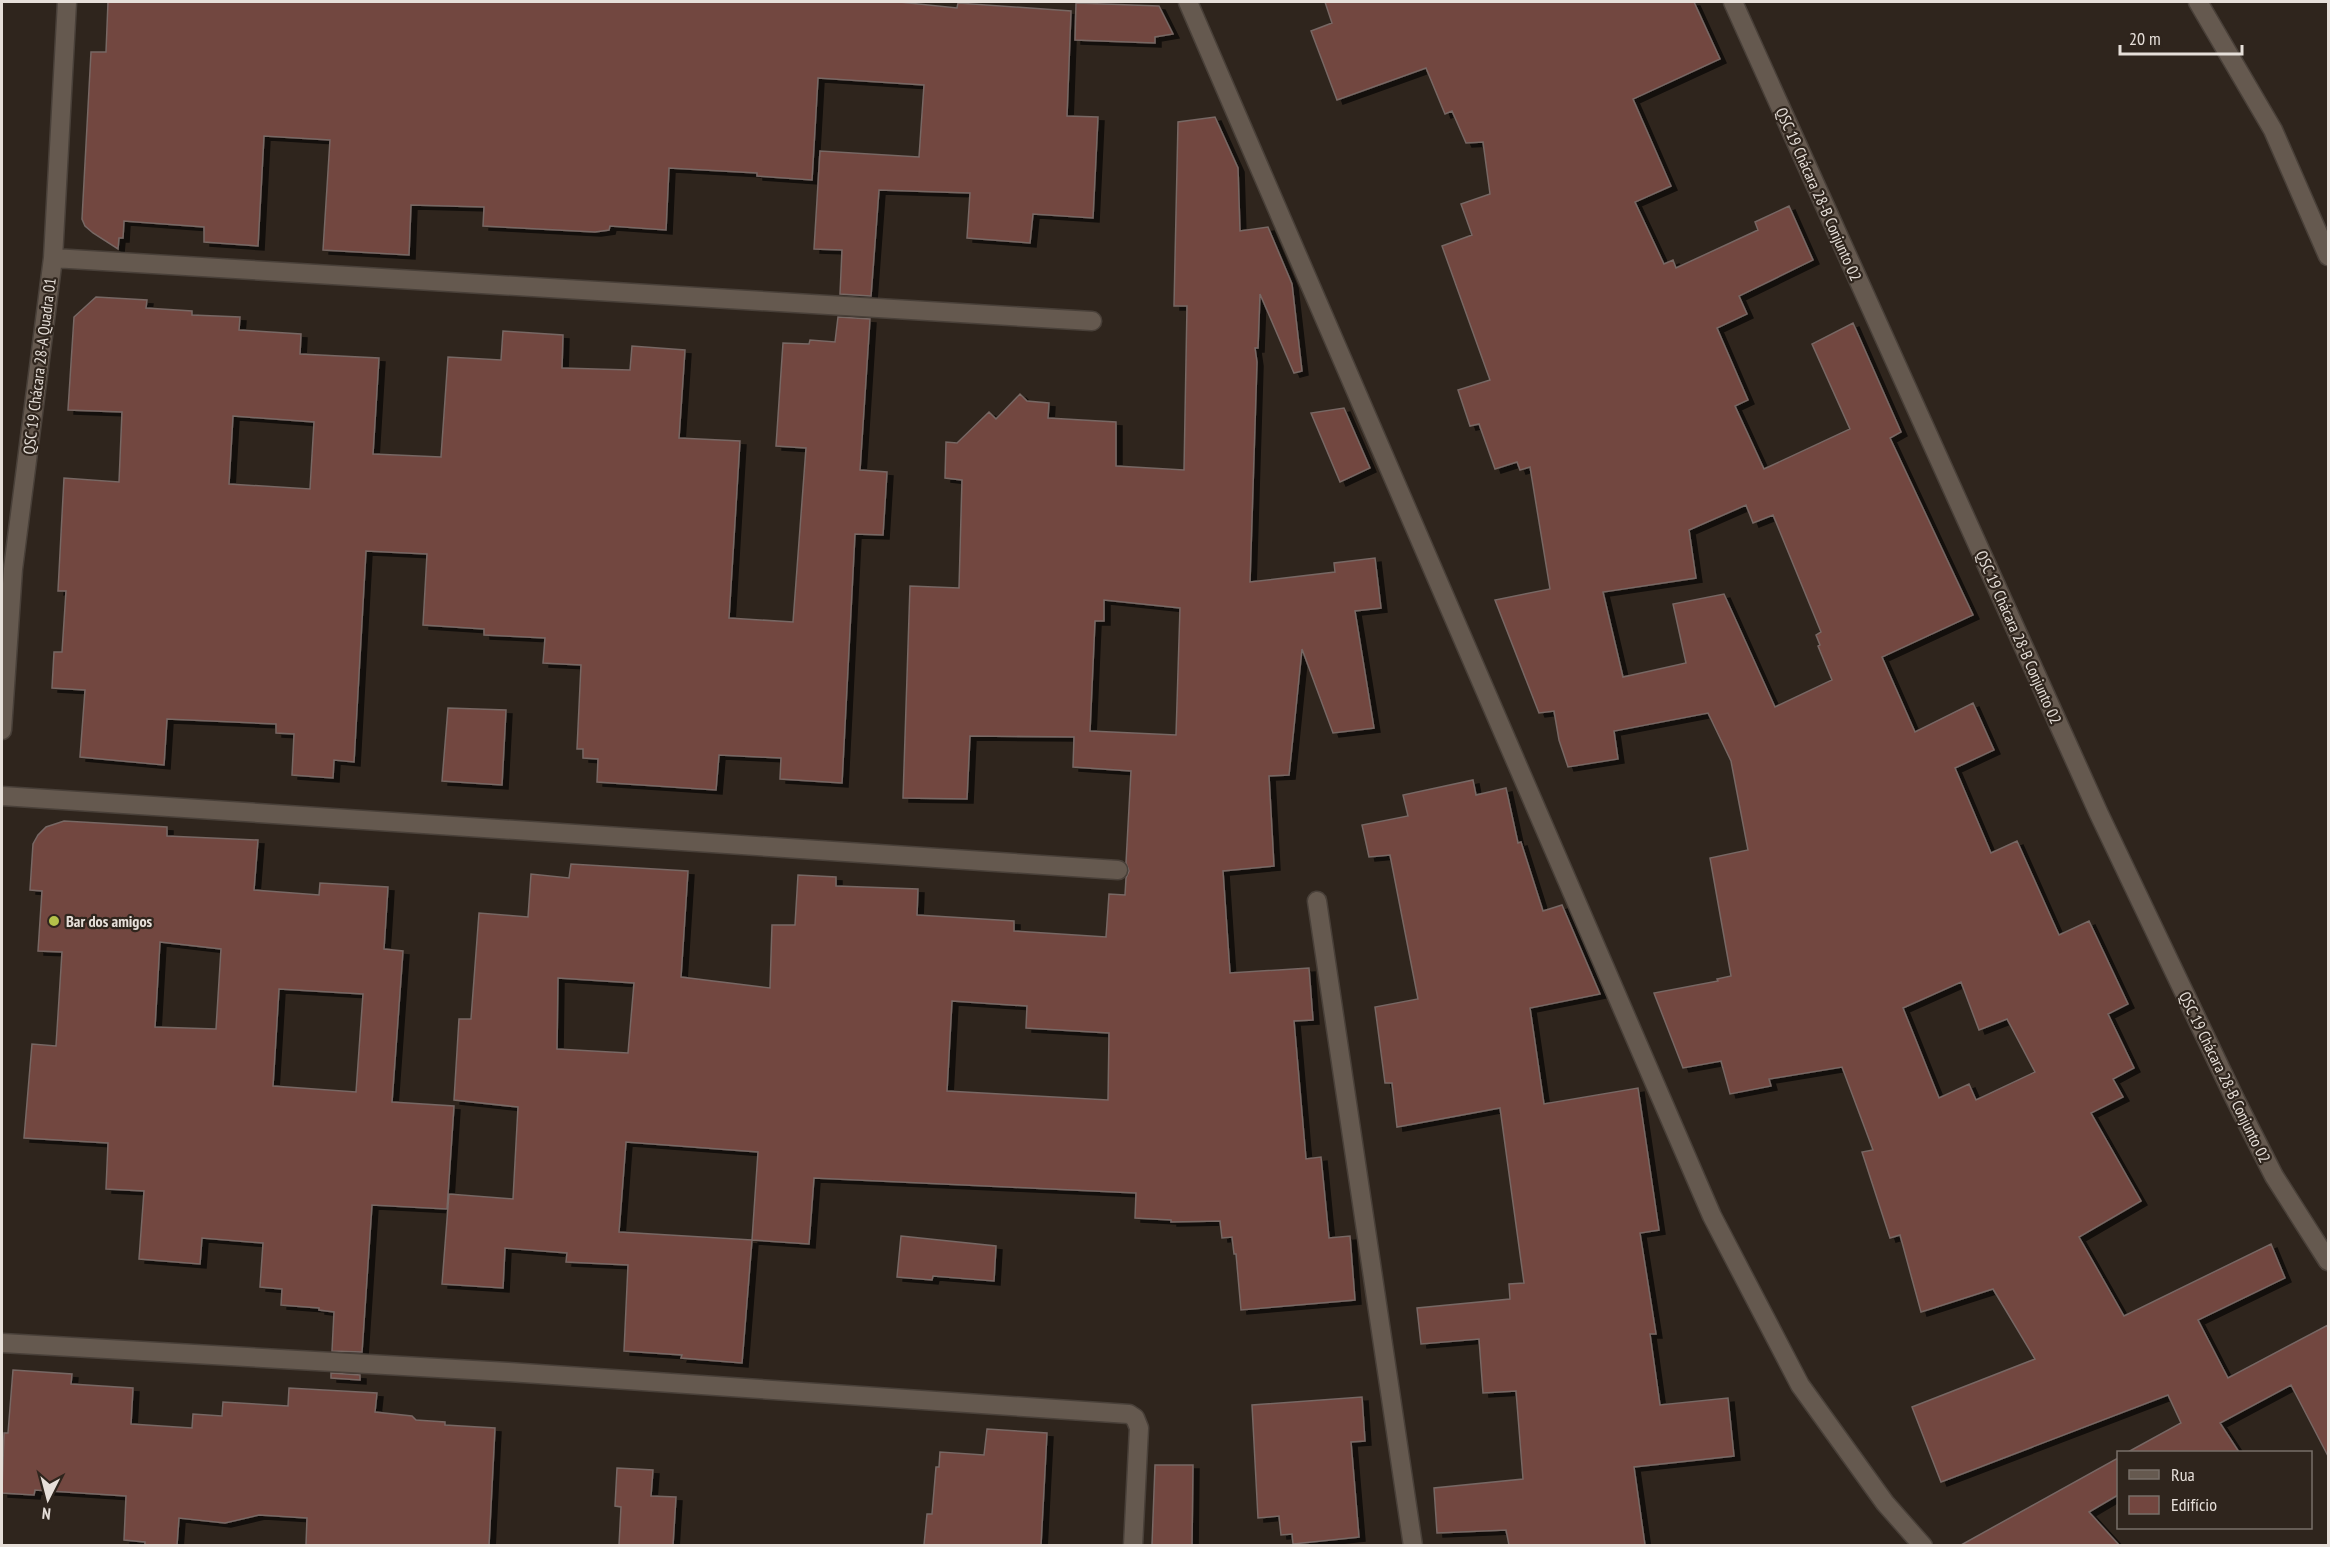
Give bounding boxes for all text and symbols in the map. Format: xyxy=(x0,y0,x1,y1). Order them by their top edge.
scale bar xyxy=(2120,18,2242,56)
text: 20 m xyxy=(2129,27,2161,50)
street label: QSC 19 Chácara 28-B Conjunto 02 xyxy=(1772,104,1866,284)
street label: QSC 19 Chácara 28-A Quadra 01 xyxy=(18,277,60,455)
street label: QSC 19 Chácara 28-B Conjunto 02 xyxy=(1972,547,2066,727)
place label: Bar dos amigos xyxy=(66,911,153,931)
marker: Bar dos amigos xyxy=(47,914,61,928)
street label: QSC 19 Chácara 28-B Conjunto 02 xyxy=(2175,988,2275,1166)
legend xyxy=(2117,1451,2312,1529)
text: Rua xyxy=(2171,1463,2195,1486)
north arrow xyxy=(18,1469,78,1529)
text: Edifício xyxy=(2171,1493,2217,1516)
text: N xyxy=(41,1504,52,1524)

